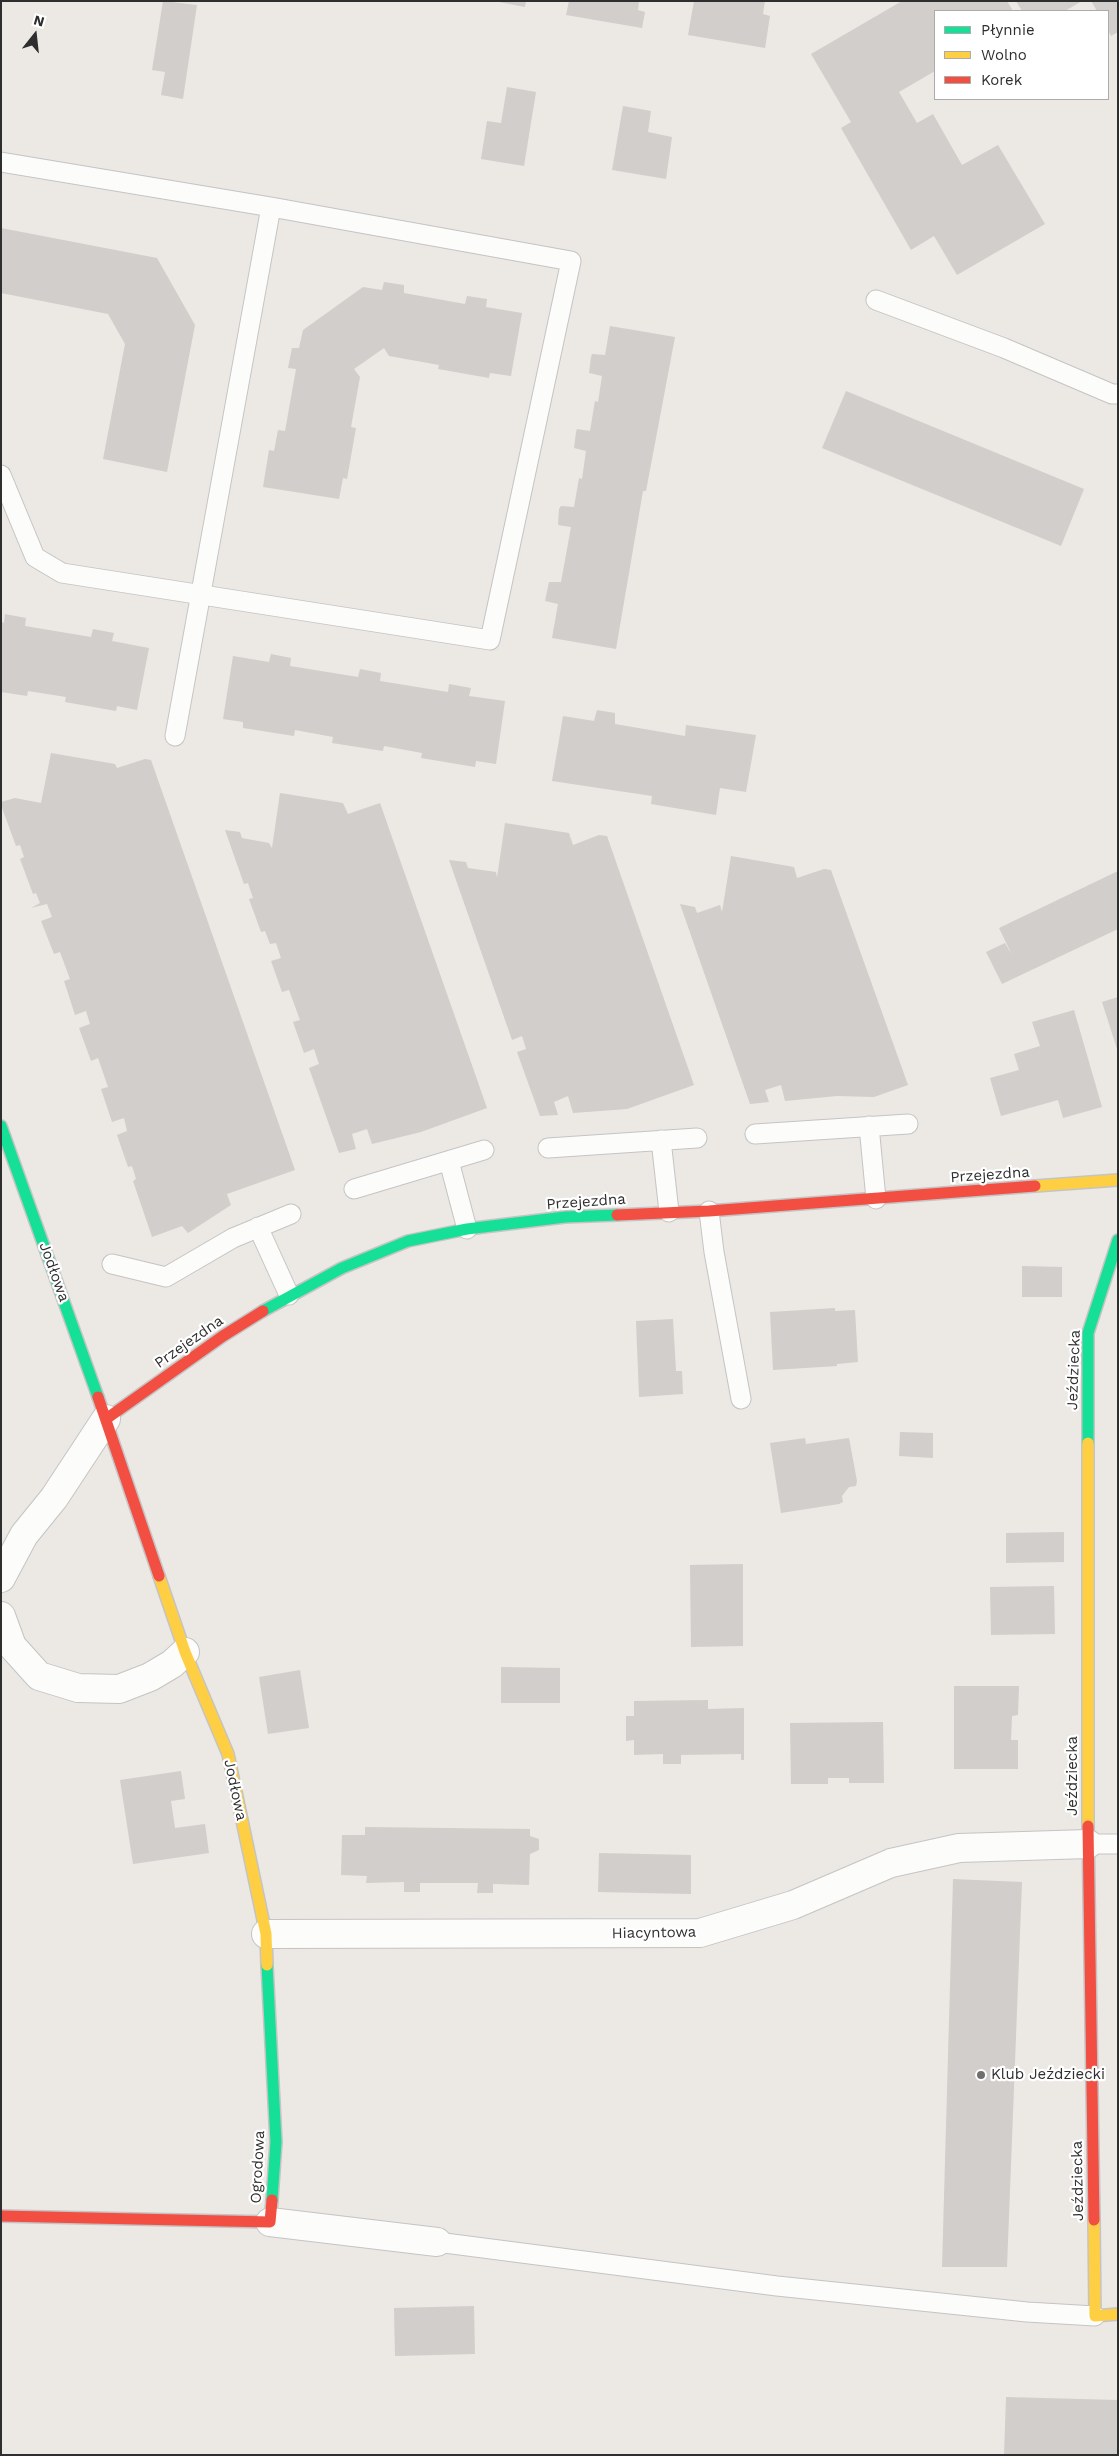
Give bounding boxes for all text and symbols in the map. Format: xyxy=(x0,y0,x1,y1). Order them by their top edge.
north arrow xyxy=(10,10,60,60)
legend xyxy=(934,10,1109,100)
text: N xyxy=(32,11,46,30)
text: Płynnie xyxy=(981,21,1035,39)
text: Wolno xyxy=(981,46,1027,64)
text: Korek xyxy=(981,71,1022,89)
street label: Przejezdna xyxy=(950,1163,1030,1187)
street label: Przejezdna xyxy=(546,1190,626,1214)
street label: Jodłowa xyxy=(35,1240,73,1304)
street label: Przejezdna xyxy=(151,1312,227,1372)
street label: Jeździecka xyxy=(1064,1330,1084,1410)
street label: Jeździecka xyxy=(1064,1736,1082,1816)
street label: Jodłowa xyxy=(220,1758,250,1822)
street label: Hiacyntowa xyxy=(612,1923,696,1943)
place label: Klub Jeździecki xyxy=(991,2066,1105,2084)
marker: Klub Jeździecki xyxy=(975,2069,987,2081)
street label: Ogrodowa xyxy=(247,2130,269,2204)
street label: Jeździecka xyxy=(1068,2141,1088,2221)

